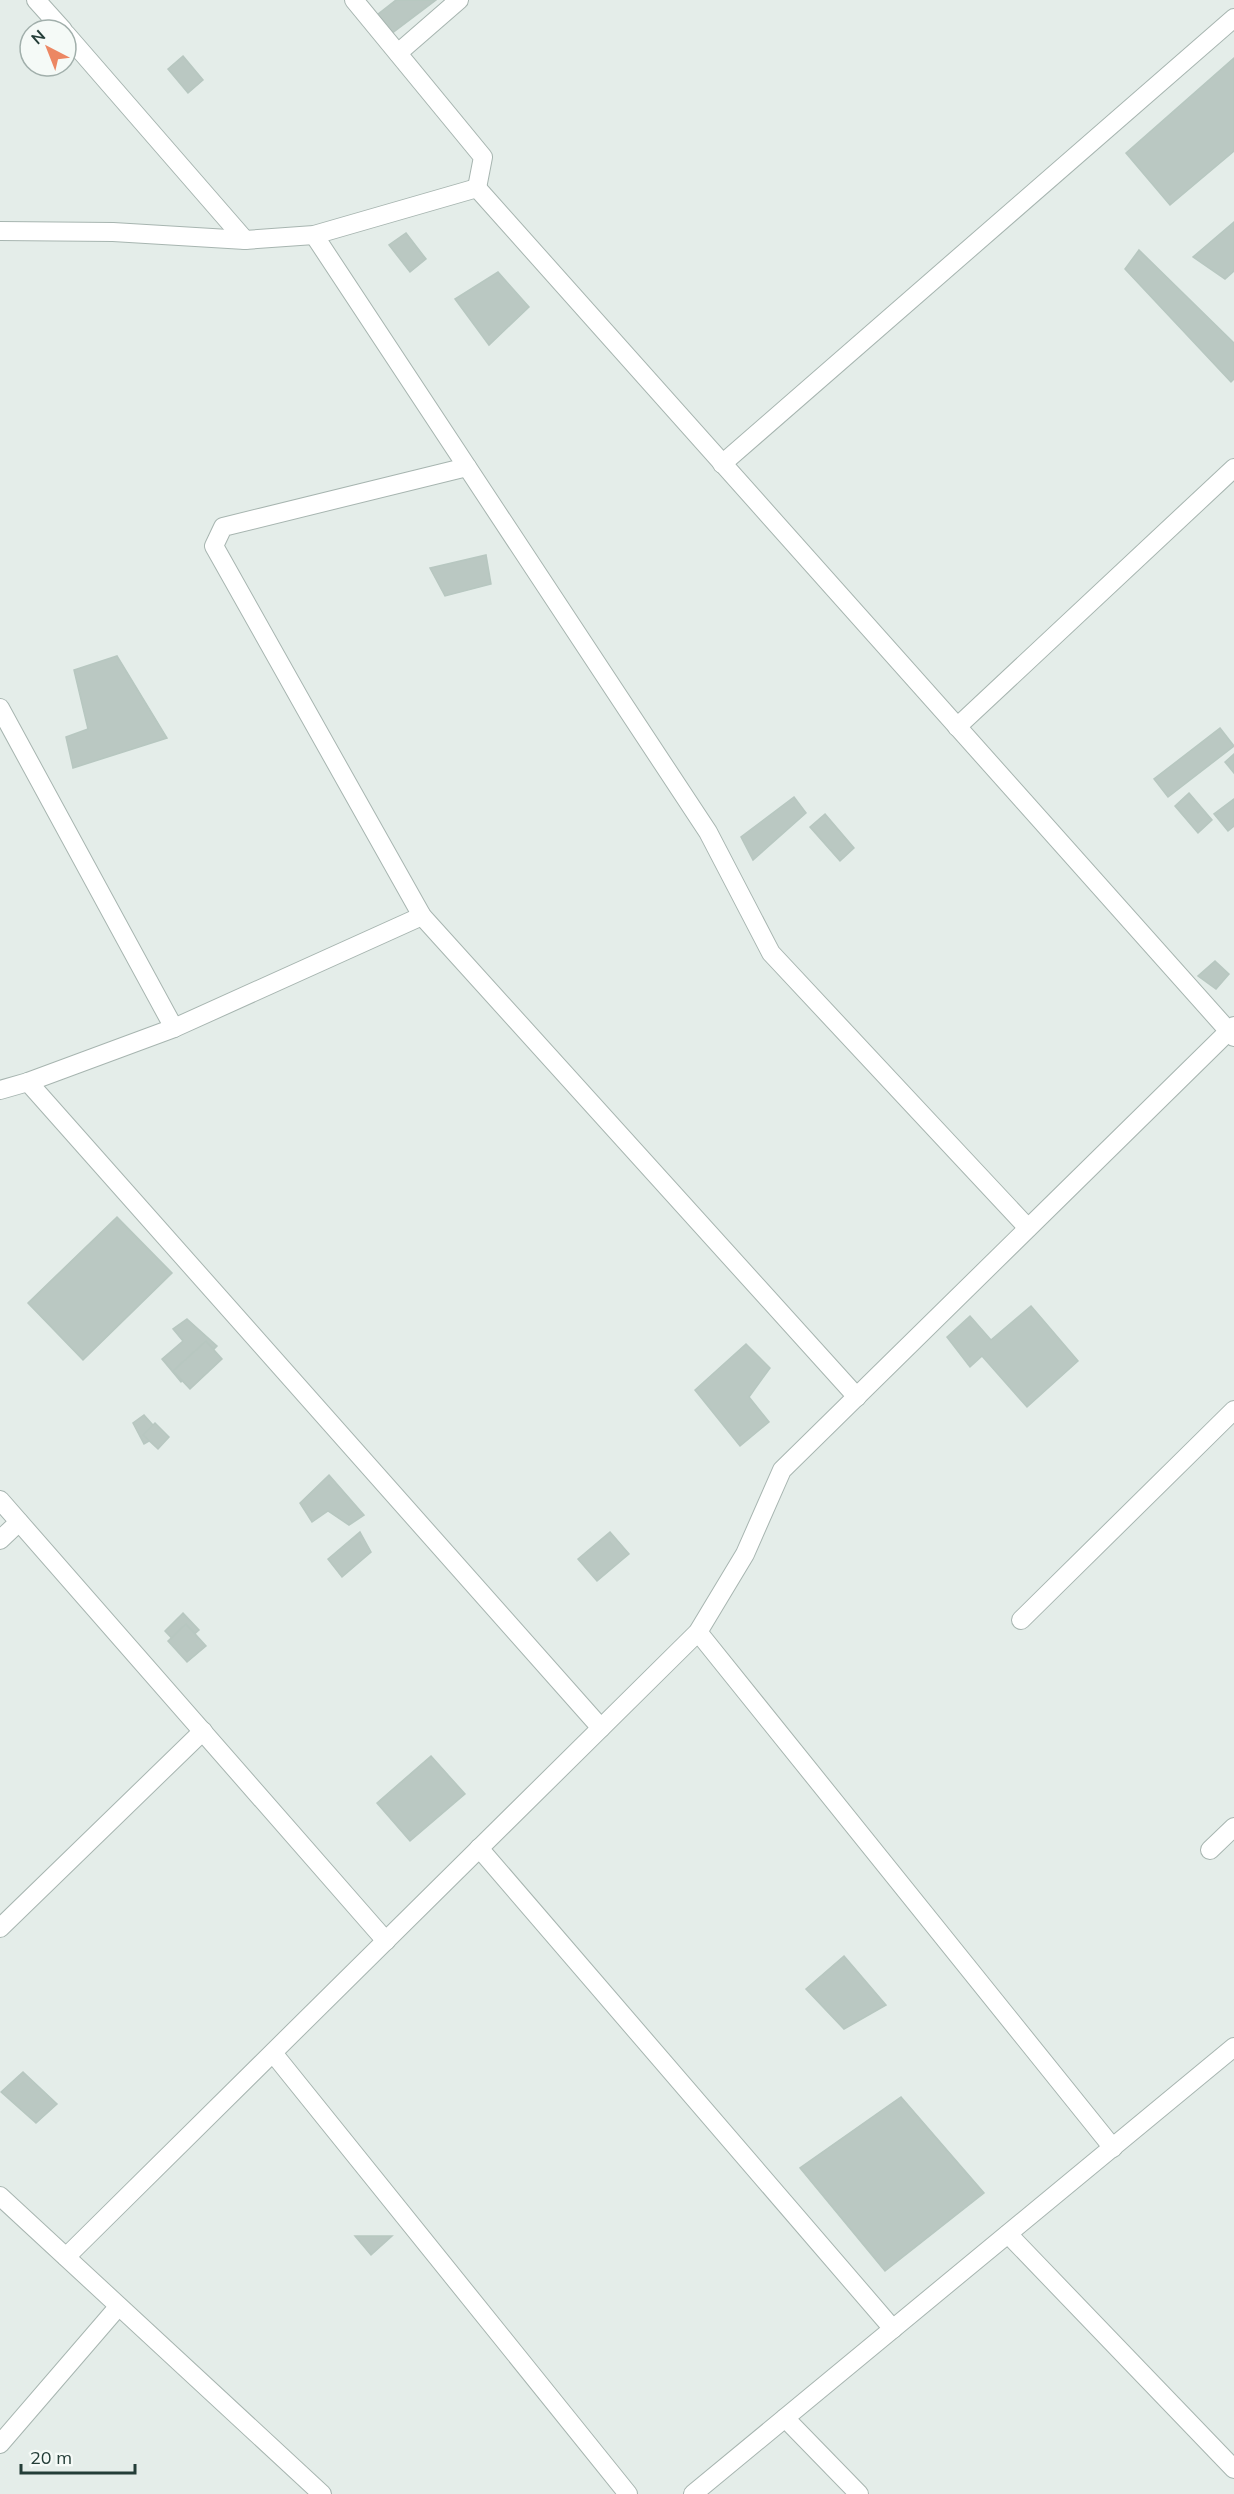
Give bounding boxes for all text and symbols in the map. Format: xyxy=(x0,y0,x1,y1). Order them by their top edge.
north arrow xyxy=(18,18,78,78)
text: N xyxy=(27,25,49,48)
scale bar xyxy=(21,2437,135,2475)
text: 20 m xyxy=(30,2446,72,2469)

